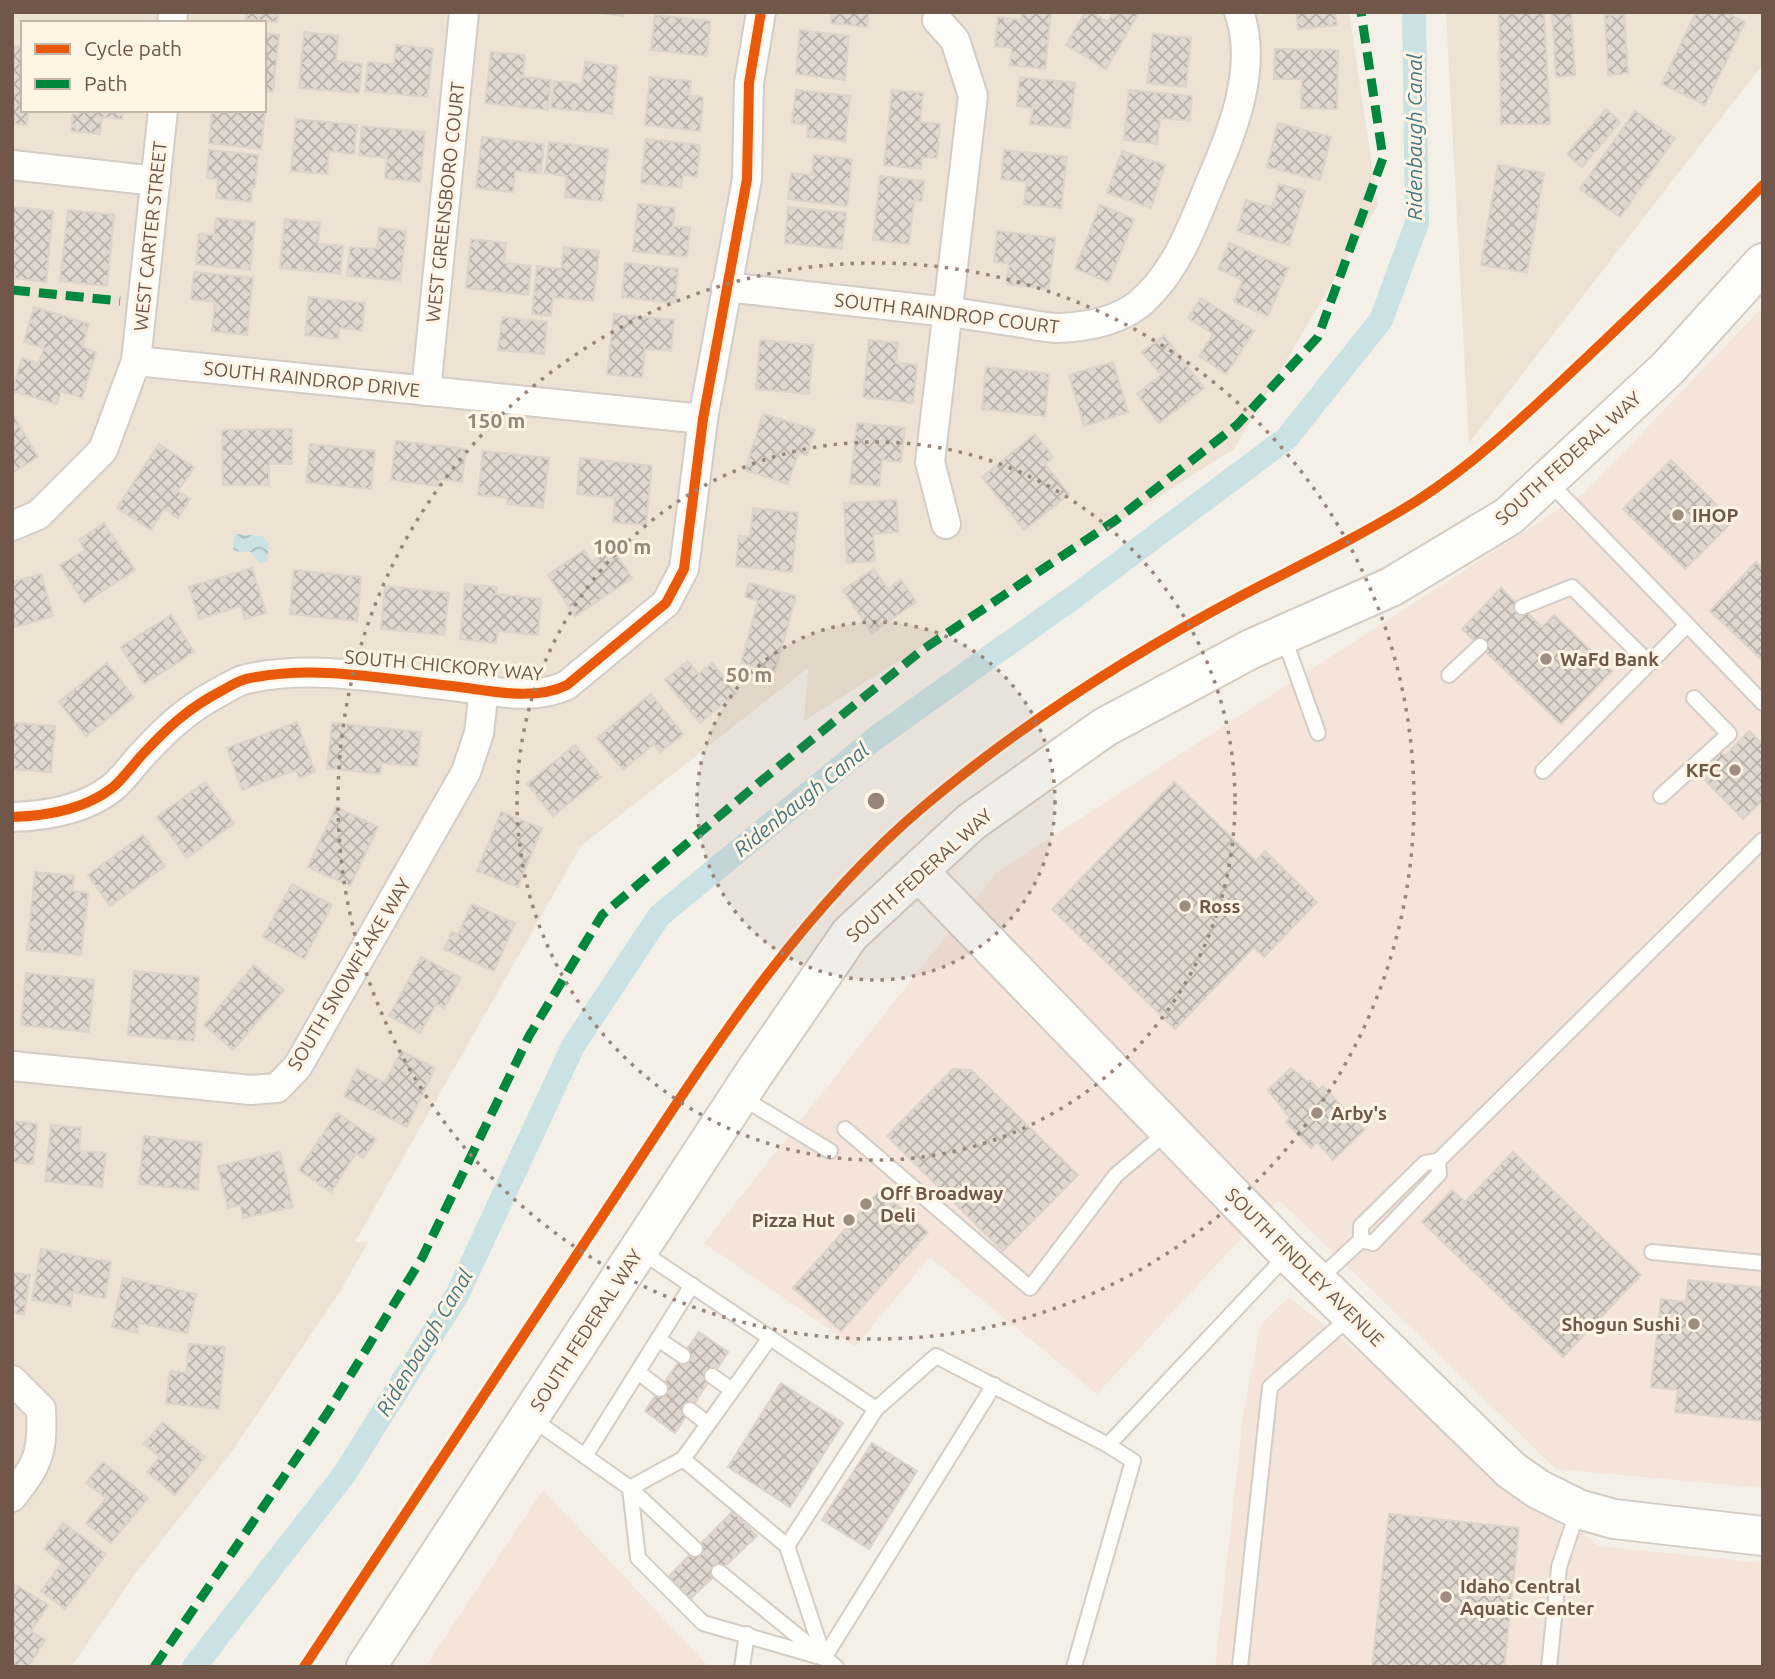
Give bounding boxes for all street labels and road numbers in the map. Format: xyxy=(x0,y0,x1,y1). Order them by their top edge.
street label: WEST GREENSBORO COURT xyxy=(421,80,469,323)
street label: WEST CARTER STREET xyxy=(129,139,171,332)
street label: SOUTH RAINDROP COURT xyxy=(833,288,1061,338)
street label: SOUTH RAINDROP DRIVE xyxy=(203,357,421,401)
street label: SOUTH FEDERAL WAY xyxy=(1491,387,1645,529)
street label: SOUTH CHICKORY WAY xyxy=(344,645,544,685)
street label: SOUTH FEDERAL WAY xyxy=(842,804,996,946)
street label: SOUTH SNOWFLAKE WAY xyxy=(283,874,415,1074)
street label: SOUTH FINDLEY AVENUE xyxy=(1221,1183,1389,1351)
street label: SOUTH FEDERAL WAY xyxy=(525,1245,647,1415)

